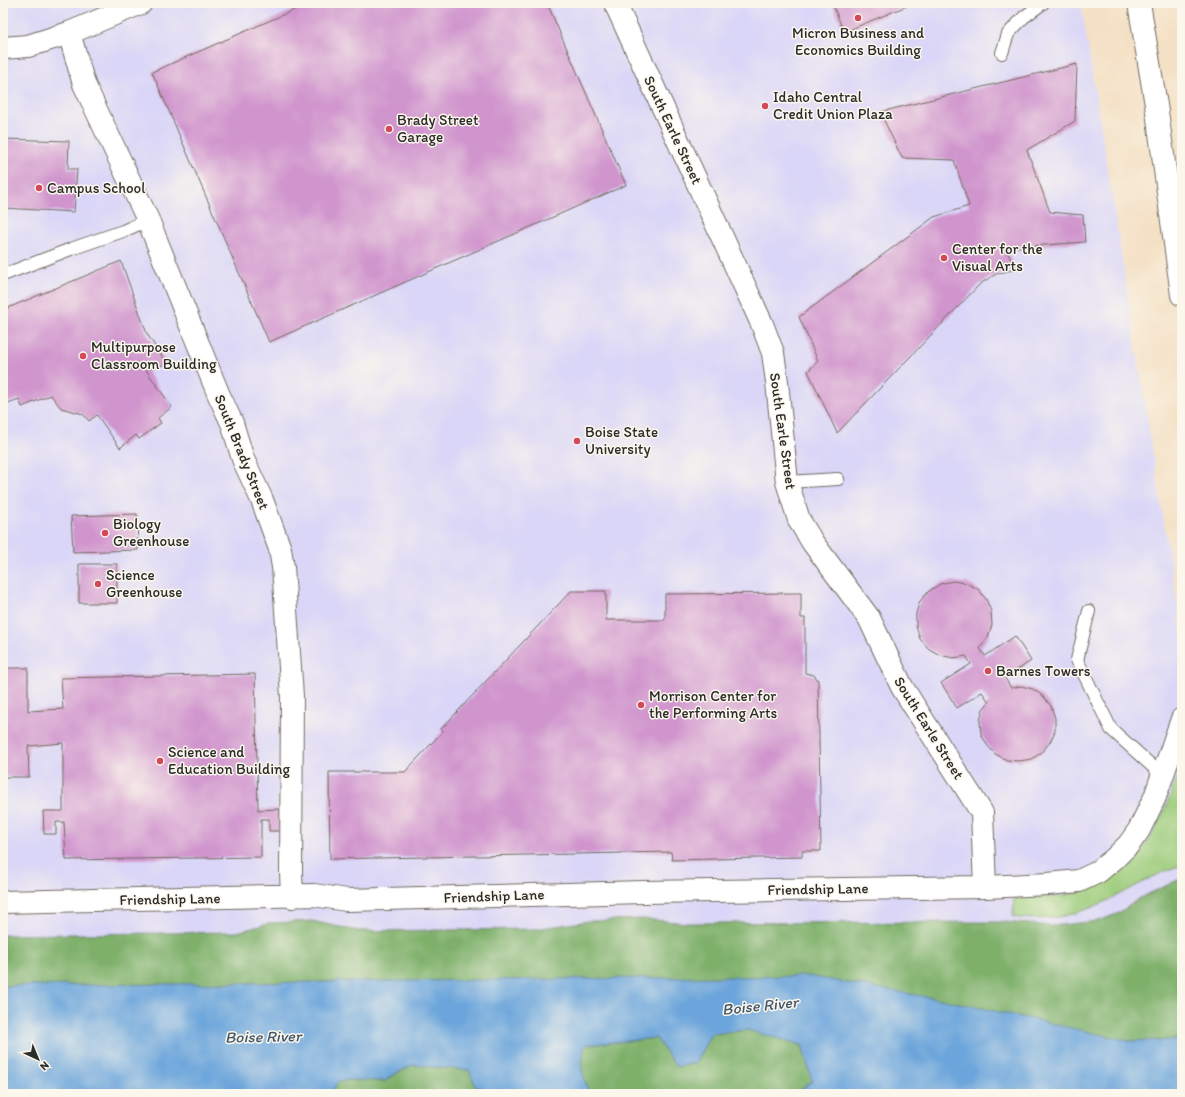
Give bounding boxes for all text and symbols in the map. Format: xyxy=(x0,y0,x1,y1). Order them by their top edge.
marker: Micron Business and Economics Building xyxy=(853,13,863,23)
place label: Micron Business and Economics Building xyxy=(792,24,924,59)
street label: South Earle Street xyxy=(640,73,706,187)
place label: Idaho Central Credit Union Plaza xyxy=(773,88,893,123)
marker: Idaho Central Credit Union Plaza xyxy=(760,101,770,111)
place label: Brady Street Garage xyxy=(397,111,479,146)
marker: Brady Street Garage xyxy=(384,124,394,134)
place label: Campus School xyxy=(47,179,146,197)
marker: Campus School xyxy=(34,183,44,193)
place label: Center for the Visual Arts xyxy=(952,240,1043,275)
marker: Center for the Visual Arts xyxy=(939,253,949,263)
place label: Multipurpose Classroom Building xyxy=(91,338,217,373)
marker: Multipurpose Classroom Building xyxy=(78,351,88,361)
street label: South Earle Street xyxy=(766,371,800,491)
street label: South Brady Street xyxy=(211,392,273,513)
place label: Boise State University xyxy=(585,423,658,458)
marker: Boise State University xyxy=(572,436,582,446)
place label: Biology Greenhouse xyxy=(113,515,189,550)
marker: Biology Greenhouse xyxy=(100,528,110,538)
place label: Science Greenhouse xyxy=(106,566,182,601)
marker: Science Greenhouse xyxy=(93,579,103,589)
place label: Barnes Towers xyxy=(996,662,1091,680)
marker: Barnes Towers xyxy=(983,666,993,676)
street label: South Earle Street xyxy=(890,673,968,783)
place label: Morrison Center for the Performing Arts xyxy=(649,687,778,722)
marker: Morrison Center for the Performing Arts xyxy=(636,700,646,710)
place label: Science and Education Building xyxy=(168,743,290,778)
marker: Science and Education Building xyxy=(155,756,165,766)
street label: Friendship Lane xyxy=(767,879,869,899)
street label: Friendship Lane xyxy=(443,885,545,907)
street label: Friendship Lane xyxy=(119,889,221,909)
water label: Boise River xyxy=(721,992,801,1019)
water label: Boise River xyxy=(225,1026,303,1047)
north arrow xyxy=(18,1039,58,1079)
text: N xyxy=(37,1059,52,1073)

